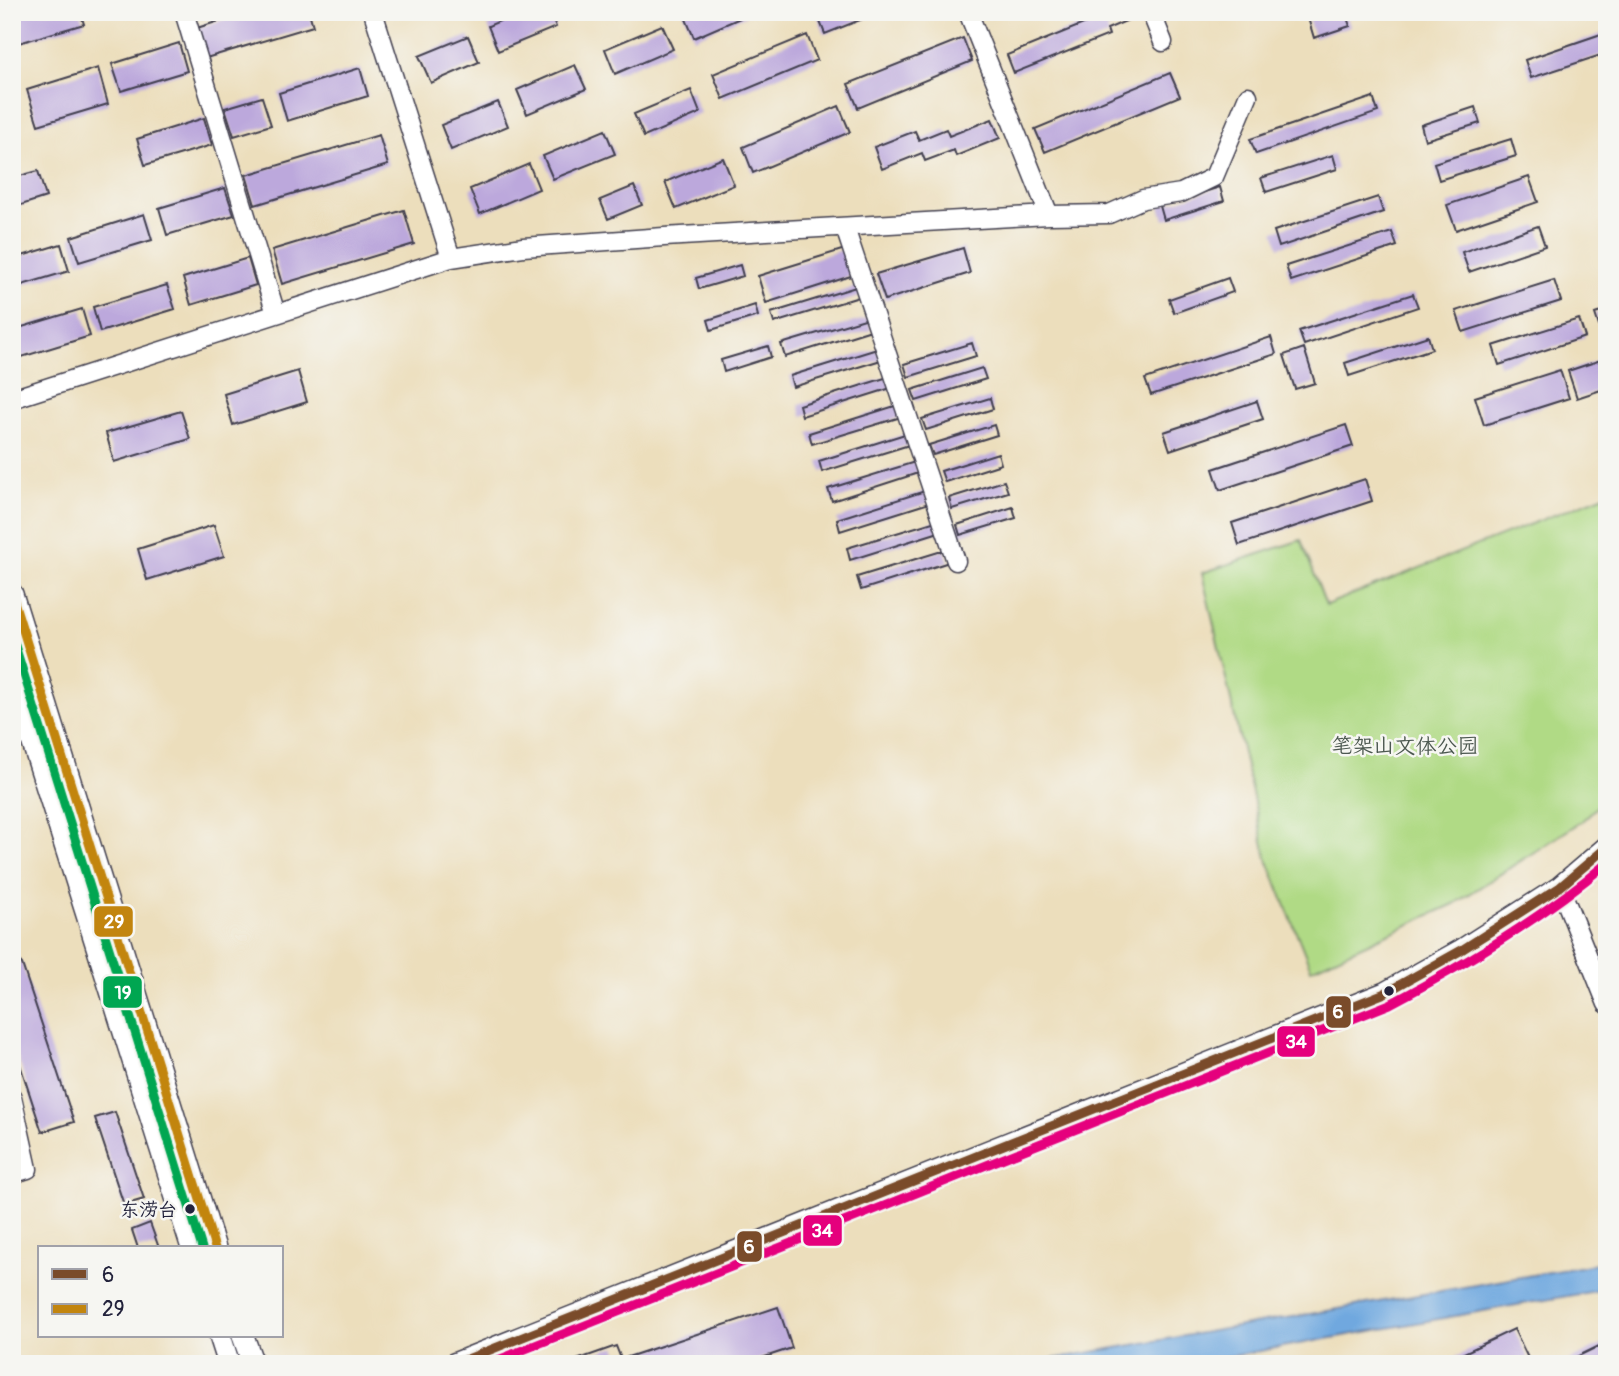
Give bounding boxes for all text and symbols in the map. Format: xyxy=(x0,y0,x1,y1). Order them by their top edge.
park label: 笔架山文体公园 xyxy=(1332,733,1479,760)
line badge: 29 xyxy=(93,905,134,938)
text: 29 xyxy=(104,910,124,934)
line badge: 19 xyxy=(102,975,143,1009)
text: 19 xyxy=(114,981,132,1005)
unlabelled marker xyxy=(1382,984,1396,998)
line badge: 6 xyxy=(1325,995,1352,1029)
text: 6 xyxy=(1332,1000,1344,1024)
line badge: 34 xyxy=(1276,1025,1316,1058)
text: 34 xyxy=(1285,1030,1307,1054)
place label: 东涝台 xyxy=(120,1198,177,1222)
marker: 东涝台 xyxy=(183,1202,197,1216)
line badge: 34 xyxy=(802,1214,843,1247)
text: 34 xyxy=(811,1219,833,1243)
line badge: 6 xyxy=(736,1230,763,1263)
text: 6 xyxy=(743,1235,755,1259)
legend xyxy=(38,1246,284,1338)
text: 6 xyxy=(102,1262,114,1289)
text: 29 xyxy=(102,1296,125,1323)

